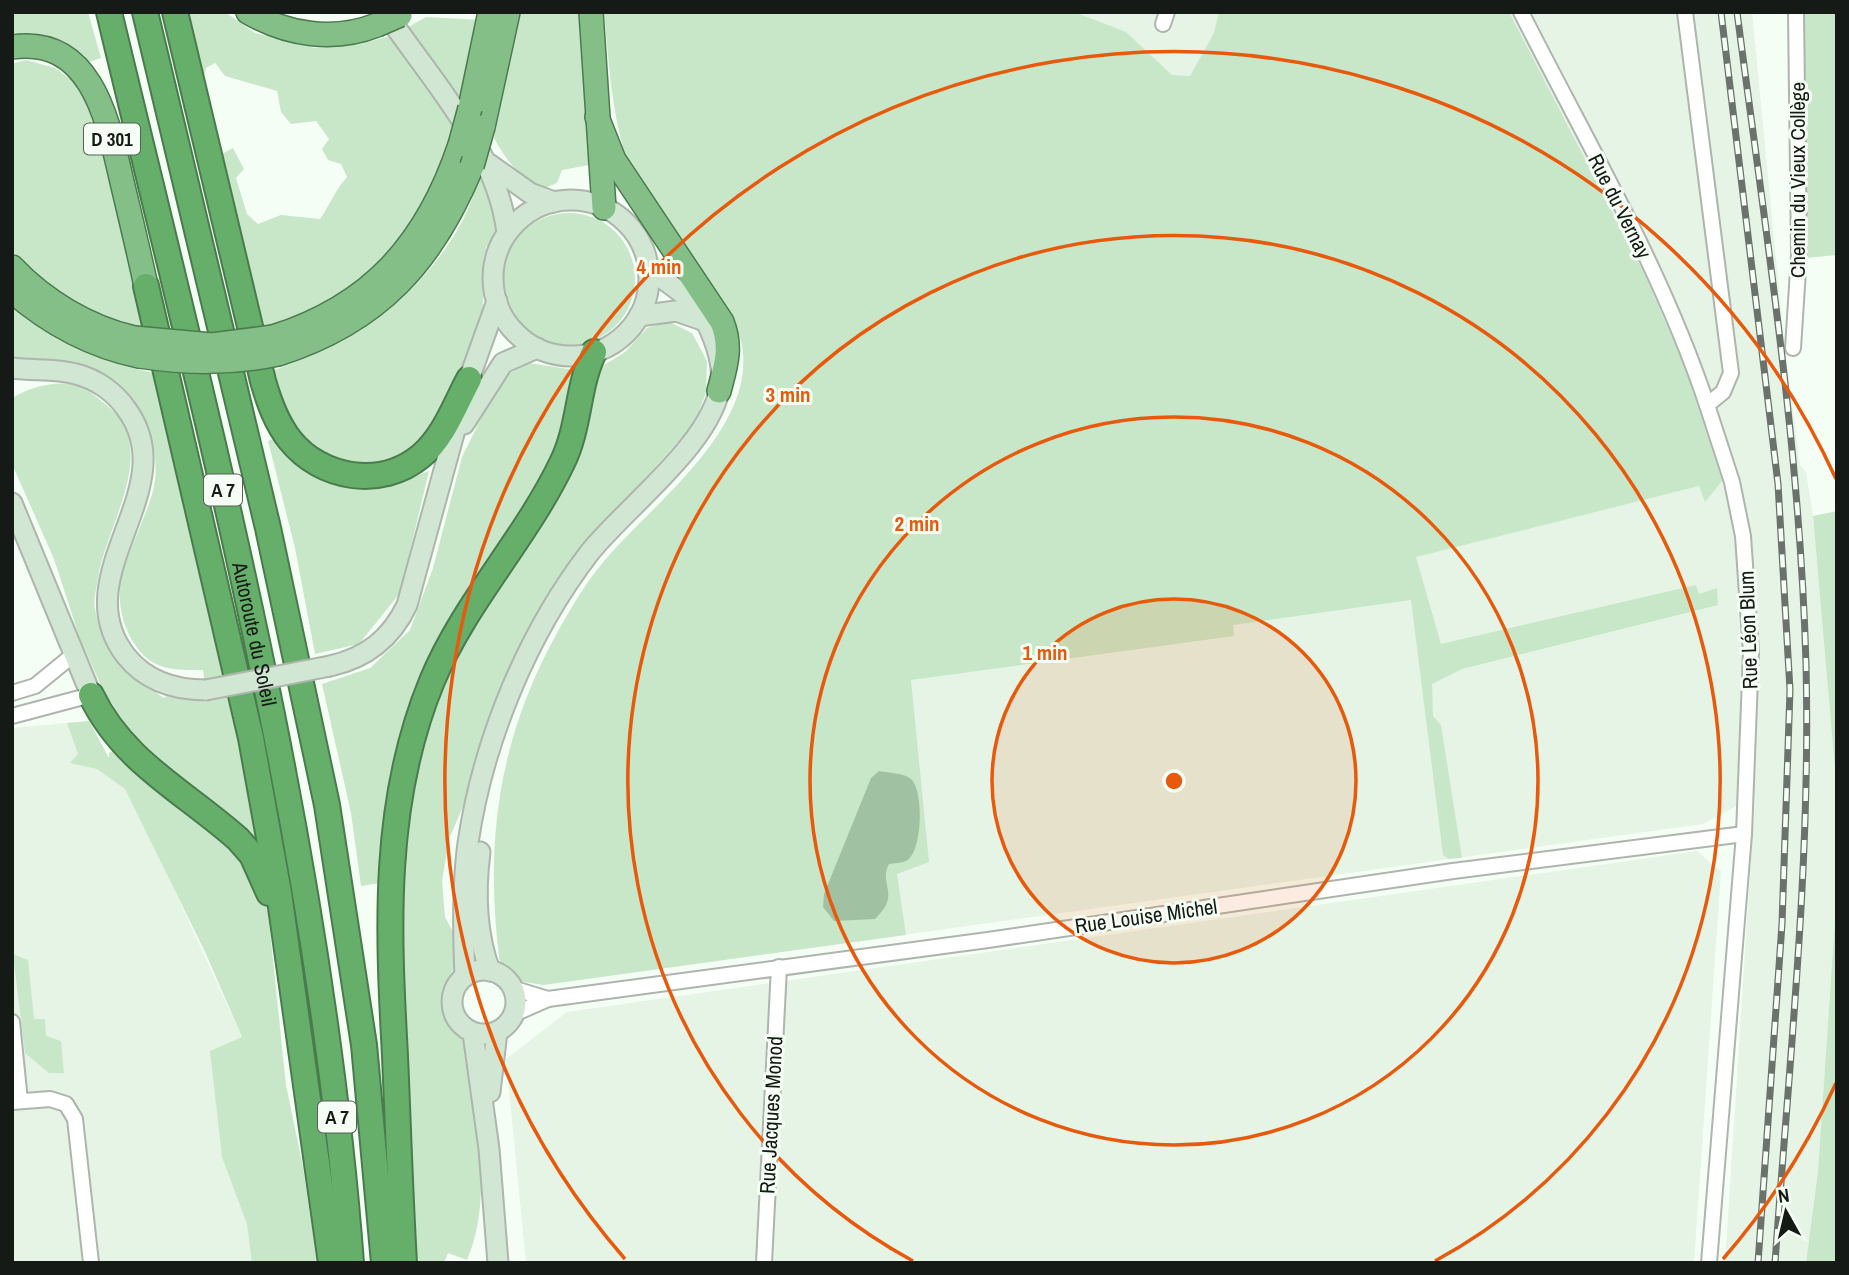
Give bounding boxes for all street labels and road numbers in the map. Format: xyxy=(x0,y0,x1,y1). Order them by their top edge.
street label: Chemin du Vieux Collège xyxy=(1783,82,1812,278)
road number: D 301 xyxy=(84,124,140,154)
street label: Rue du Vernay xyxy=(1581,149,1659,264)
road number: A 7 xyxy=(204,475,242,505)
street label: Autoroute du Soleil xyxy=(225,558,284,709)
street label: Rue Léon Blum xyxy=(1731,570,1765,690)
street label: Rue Louise Michel xyxy=(1073,892,1219,940)
street label: Rue Jacques Monod xyxy=(752,1035,790,1195)
road number: A 7 xyxy=(318,1102,356,1133)

